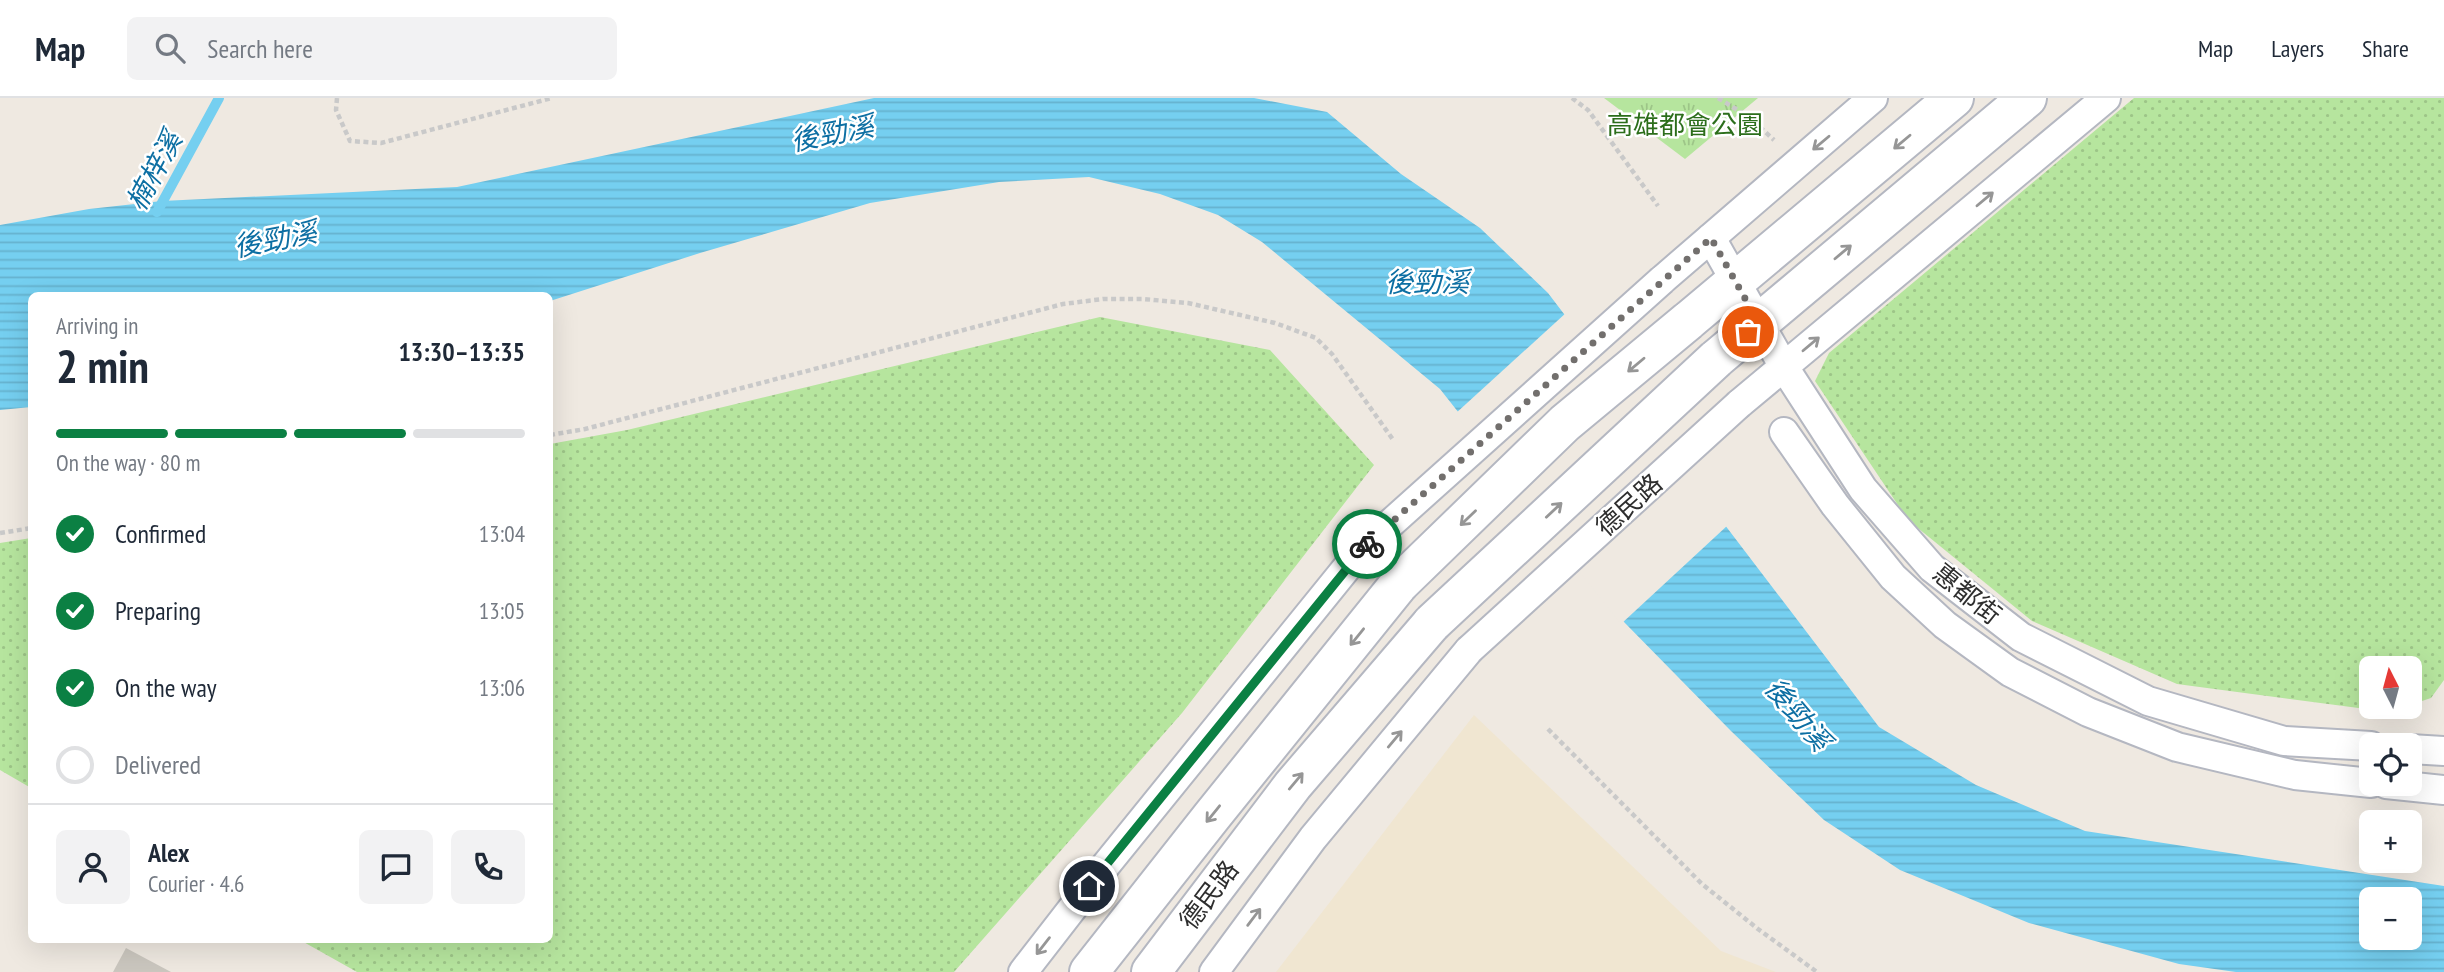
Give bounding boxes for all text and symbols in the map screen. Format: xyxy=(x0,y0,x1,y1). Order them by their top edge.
search box xyxy=(127,17,617,80)
text: Map xyxy=(35,27,85,70)
icon: search xyxy=(151,29,189,67)
text: Search here xyxy=(207,32,313,65)
text: Map xyxy=(2198,33,2233,64)
text: Layers xyxy=(2271,33,2324,64)
text: Share xyxy=(2362,33,2409,64)
water label: 後勁溪 xyxy=(787,106,881,159)
park label: 高雄都會公園 xyxy=(1607,108,1763,141)
water label: 楠梓溪 xyxy=(118,121,191,217)
one-way arrow xyxy=(1893,134,1911,150)
one-way arrow xyxy=(1813,135,1831,150)
one-way arrow xyxy=(1976,191,1994,207)
water label: 後勁溪 xyxy=(230,212,324,265)
one-way arrow xyxy=(1834,244,1852,260)
water label: 後勁溪 xyxy=(1385,263,1473,300)
pin xyxy=(1718,302,1778,362)
text: Arriving in xyxy=(56,311,138,340)
icon: bag xyxy=(1729,313,1767,351)
text: 13:30–13:35 xyxy=(398,335,525,368)
text: 2 min xyxy=(56,336,149,396)
one-way arrow xyxy=(1801,337,1819,352)
one-way arrow xyxy=(1627,357,1645,372)
text: On the way · 80 m xyxy=(56,448,200,477)
street label: 德民路 xyxy=(1589,466,1669,543)
one-way arrow xyxy=(1545,502,1563,518)
courier xyxy=(1332,509,1402,579)
one-way arrow xyxy=(1460,509,1477,526)
icon: check xyxy=(56,515,94,553)
text: Confirmed xyxy=(115,517,206,550)
text: 13:04 xyxy=(479,519,525,548)
icon: bike xyxy=(1348,525,1386,563)
street label: 惠都街 xyxy=(1927,556,2008,631)
icon: check xyxy=(56,592,94,630)
text: Preparing xyxy=(115,594,201,627)
text: 13:05 xyxy=(479,596,525,625)
one-way arrow xyxy=(1349,627,1364,645)
north arrow xyxy=(2359,656,2422,719)
map controls xyxy=(2359,656,2422,950)
icon: check xyxy=(56,669,94,707)
water label: 後勁溪 xyxy=(1757,670,1842,761)
text: On the way xyxy=(115,671,217,704)
text: 13:06 xyxy=(479,673,525,702)
one-way arrow xyxy=(1388,730,1403,748)
button: locate xyxy=(2359,733,2422,796)
text: Delivered xyxy=(115,748,201,781)
one-way arrow xyxy=(1288,773,1304,791)
one-way arrow xyxy=(1206,804,1221,822)
button: + xyxy=(2359,810,2422,873)
button: person xyxy=(56,830,130,904)
button: chat xyxy=(359,830,433,904)
button: phone xyxy=(451,830,525,904)
text: Alex xyxy=(148,836,189,869)
street label: 德民路 xyxy=(1172,854,1245,936)
pin xyxy=(1059,856,1119,916)
icon: home xyxy=(1070,867,1108,905)
text: Courier · 4.6 xyxy=(148,869,244,898)
button: − xyxy=(2359,887,2422,950)
one-way arrow xyxy=(1247,908,1262,927)
one-way arrow xyxy=(1036,936,1051,954)

